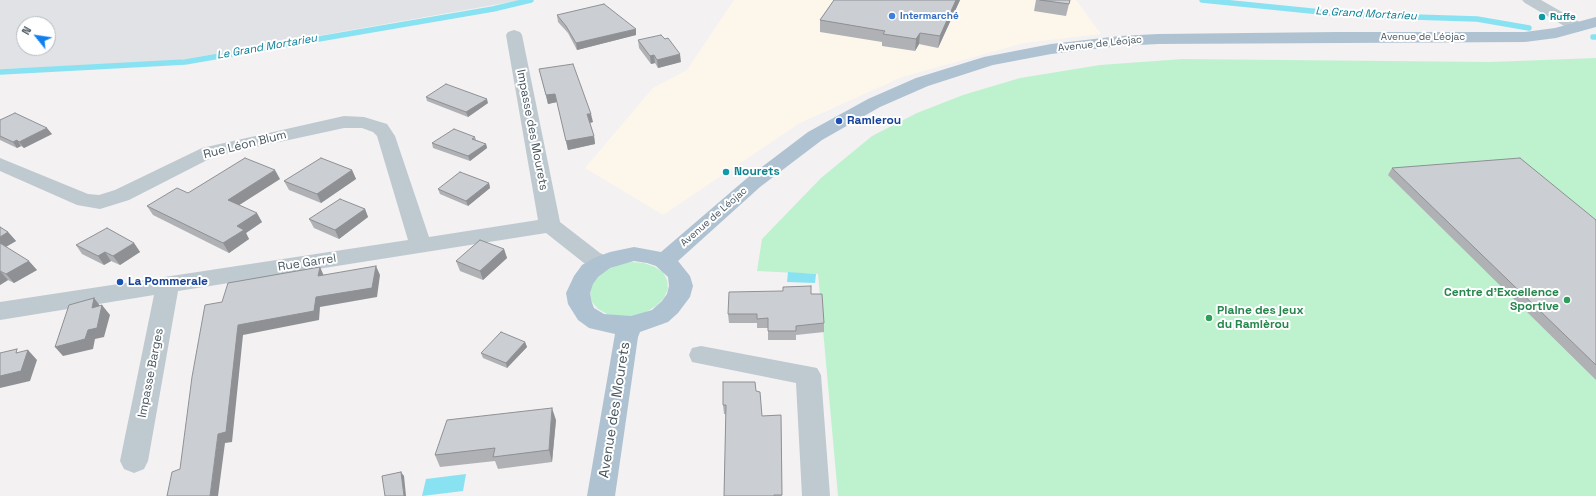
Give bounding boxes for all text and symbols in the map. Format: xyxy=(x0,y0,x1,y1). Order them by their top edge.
water label: Le Grand Mortarieu xyxy=(1315,5,1417,23)
place label: Intermarché xyxy=(900,10,959,22)
marker: Intermarché xyxy=(887,11,897,21)
place label: Ruffe xyxy=(1550,11,1576,23)
marker: Ruffe xyxy=(1537,12,1547,22)
north arrow xyxy=(16,16,56,56)
text: N xyxy=(19,24,34,37)
street label: Avenue de Léojac xyxy=(1381,31,1465,43)
water label: Le Grand Mortarieu xyxy=(216,32,318,62)
street label: Avenue de Léojac xyxy=(1057,34,1143,54)
street label: Impasse des Mourets xyxy=(513,68,551,192)
place label: Ramierou xyxy=(847,114,901,128)
marker: Ramierou xyxy=(834,116,844,126)
street label: Rue Léon Blum xyxy=(202,128,288,162)
place label: Nourets xyxy=(734,165,780,179)
marker: Nourets xyxy=(721,167,731,177)
street label: Avenue de Léojac xyxy=(678,185,750,249)
street label: Rue Garrel xyxy=(277,251,337,275)
place label: La Pommeraie xyxy=(128,275,208,289)
marker: La Pommeraie xyxy=(115,277,125,287)
place label: Centre d'Excellence Sportive xyxy=(1444,286,1559,314)
marker: Centre d'Excellence Sportive xyxy=(1562,295,1572,305)
place label: Plaine des jeux du Ramièrou xyxy=(1217,304,1303,332)
marker: Plaine des jeux du Ramièrou xyxy=(1204,313,1214,323)
street label: Impasse Barges xyxy=(135,327,167,419)
street label: Avenue des Mourets xyxy=(596,341,634,479)

